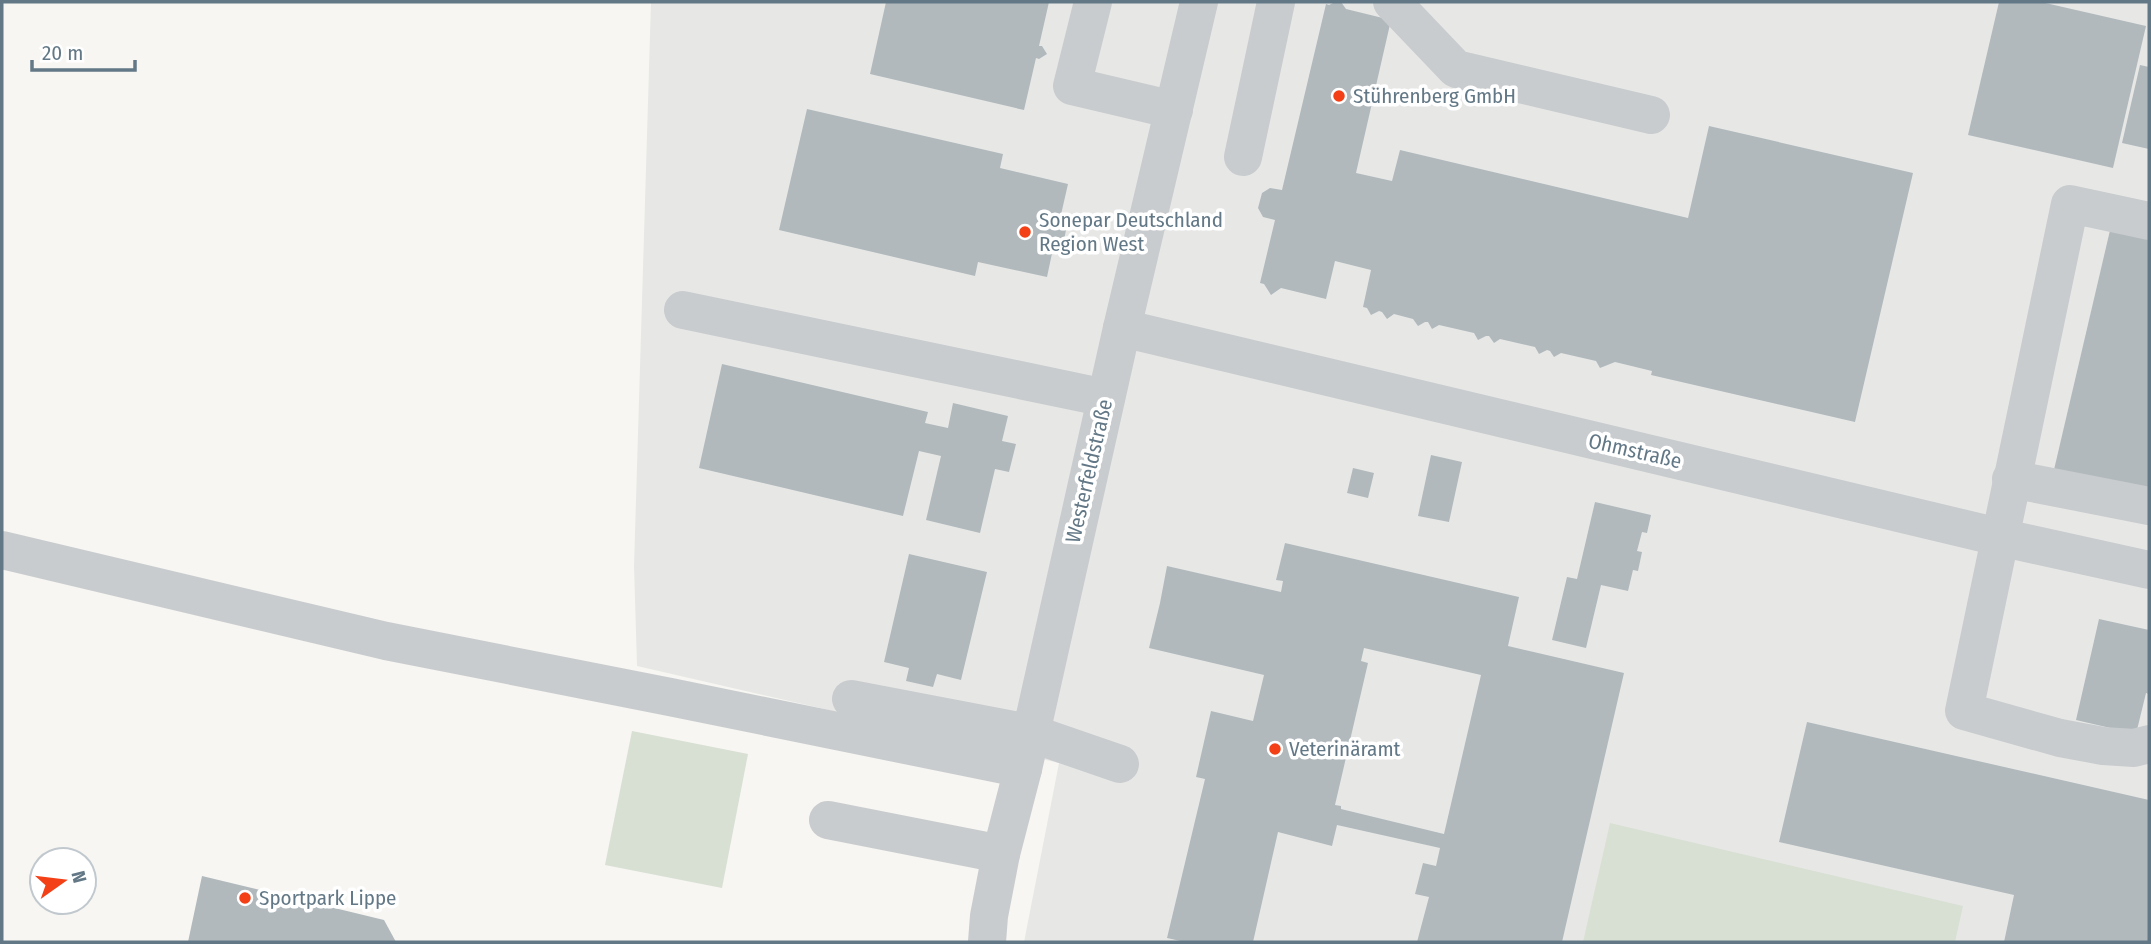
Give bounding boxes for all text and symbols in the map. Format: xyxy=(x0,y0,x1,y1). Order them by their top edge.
scale bar xyxy=(32,28,135,72)
text: 20 m xyxy=(42,40,83,66)
place label: Stührenberg GmbH xyxy=(1353,83,1516,109)
marker: Stührenberg GmbH xyxy=(1331,88,1347,104)
place label: Sonepar Deutschland Region West xyxy=(1039,207,1223,257)
marker: Sonepar Deutschland Region West xyxy=(1017,224,1033,240)
street label: Westerfeldstraße xyxy=(1060,397,1118,545)
street label: Ohmstraße xyxy=(1586,428,1684,474)
place label: Veterinäramt xyxy=(1289,736,1401,762)
marker: Veterinäramt xyxy=(1267,741,1283,757)
north arrow xyxy=(28,846,98,916)
text: N xyxy=(66,869,92,885)
place label: Sportpark Lippe xyxy=(259,885,396,911)
marker: Sportpark Lippe xyxy=(237,890,253,906)

